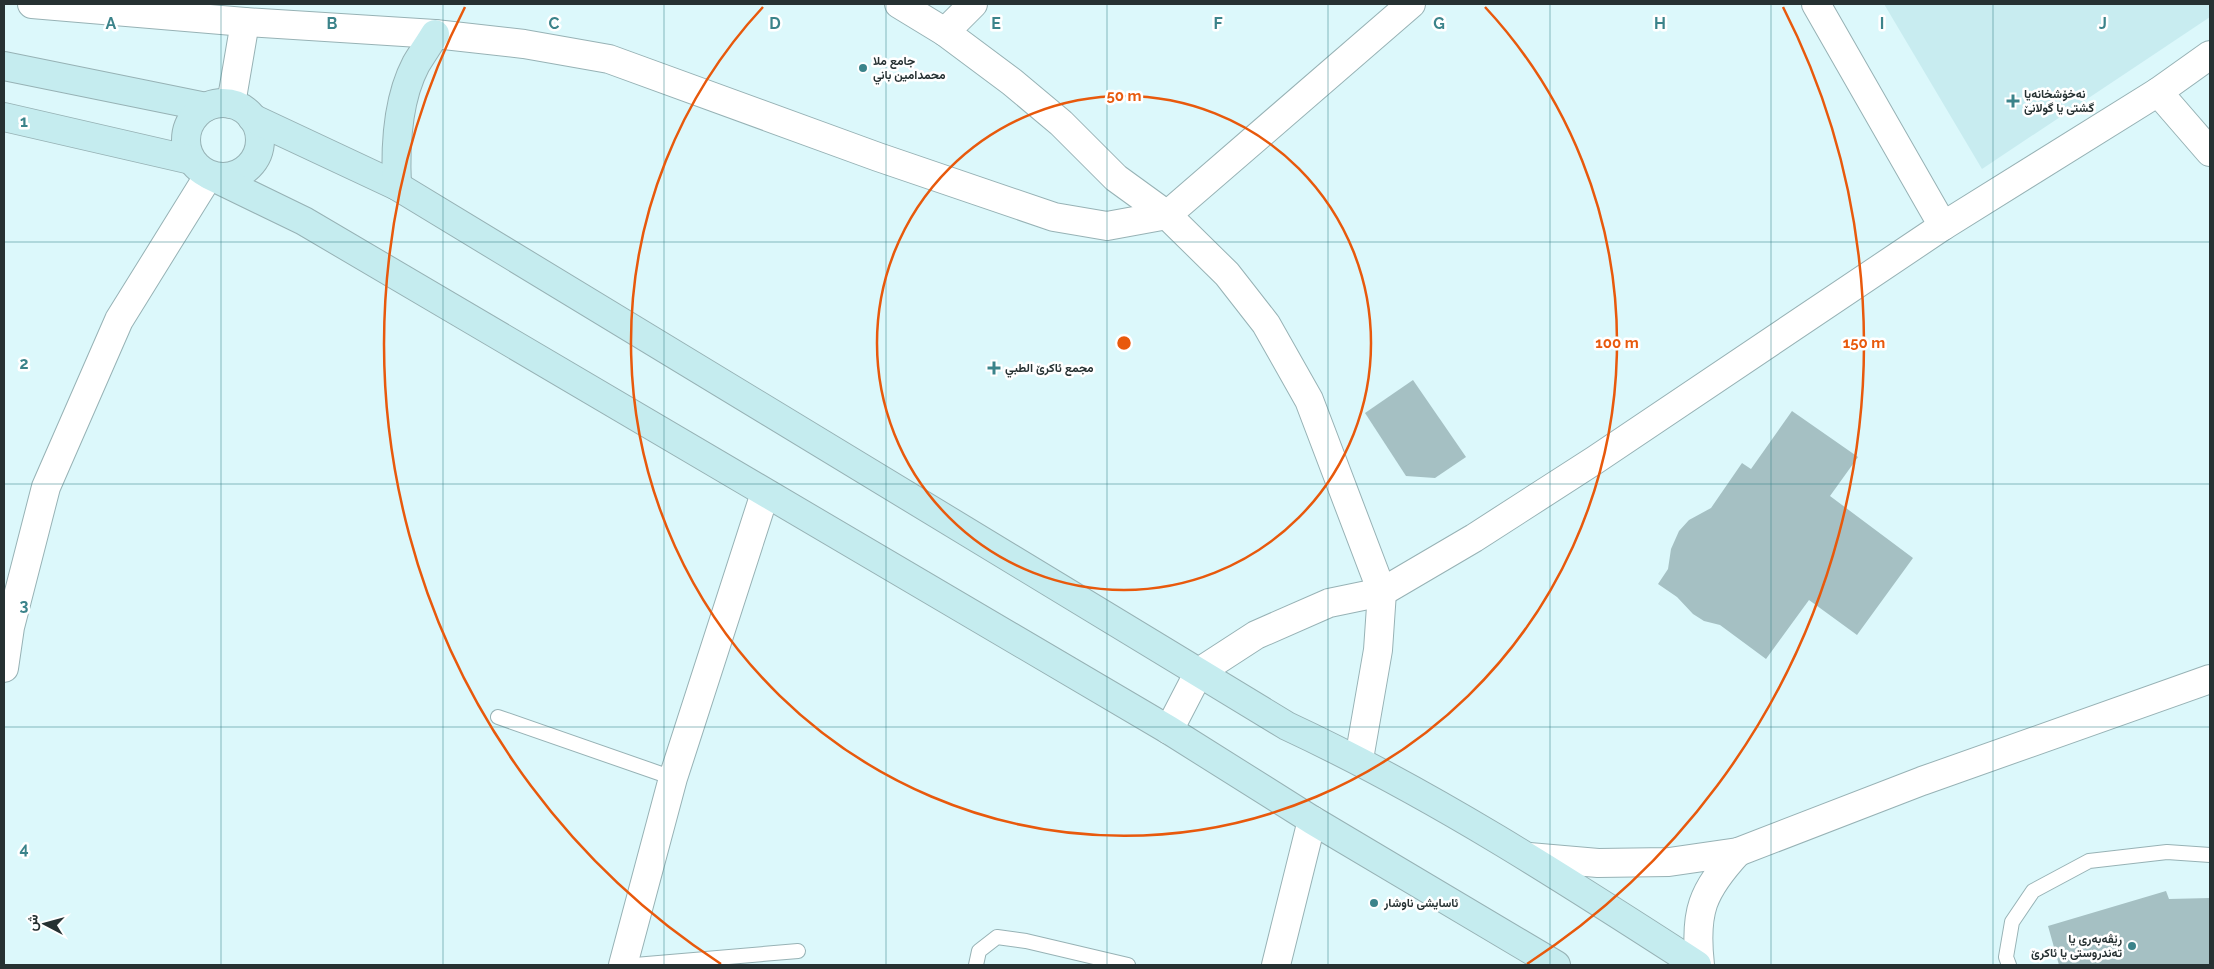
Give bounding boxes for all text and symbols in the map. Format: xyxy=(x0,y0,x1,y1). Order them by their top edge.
text: A xyxy=(106,14,117,33)
text: B xyxy=(327,14,338,33)
text: C xyxy=(549,14,560,33)
text: D xyxy=(769,14,781,33)
text: E xyxy=(991,14,1001,33)
text: F xyxy=(1213,14,1223,33)
text: G xyxy=(1433,14,1445,33)
text: H xyxy=(1654,14,1666,33)
text: I xyxy=(1880,14,1884,33)
text: J xyxy=(2099,14,2107,33)
place label: جامع ملا محمدامين باني xyxy=(873,54,946,85)
marker: جامع ملا محمدامين باني xyxy=(857,62,869,74)
text: 50 m xyxy=(1106,87,1142,105)
place label: نەخۆشخانەیا گشتی یا گولانێ xyxy=(2024,87,2095,116)
marker: نەخۆشخانەیا گشتی یا گولانێ xyxy=(2006,94,2020,108)
text: 1 xyxy=(20,112,28,131)
centre of rings xyxy=(1115,334,1133,352)
text: 100 m xyxy=(1595,334,1639,352)
text: 150 m xyxy=(1843,334,1885,352)
text: 2 xyxy=(19,354,29,373)
marker: مجمع ئاکرێ الطبي xyxy=(987,361,1001,375)
place label: مجمع ئاکرێ الطبي xyxy=(1005,361,1094,378)
text: 3 xyxy=(20,596,29,615)
text: 4 xyxy=(19,839,29,858)
place label: ئاسايشى ناوشار xyxy=(1383,896,1459,911)
marker: ئاسايشى ناوشار xyxy=(1368,897,1380,909)
north arrow xyxy=(20,899,70,949)
text: ش xyxy=(23,913,42,932)
place label: ڕێڤەبەری یا تەندروستی یا ئاکرێ xyxy=(2031,932,2122,961)
marker: ڕێڤەبەری یا تەندروستی یا ئاکرێ xyxy=(2126,940,2138,952)

